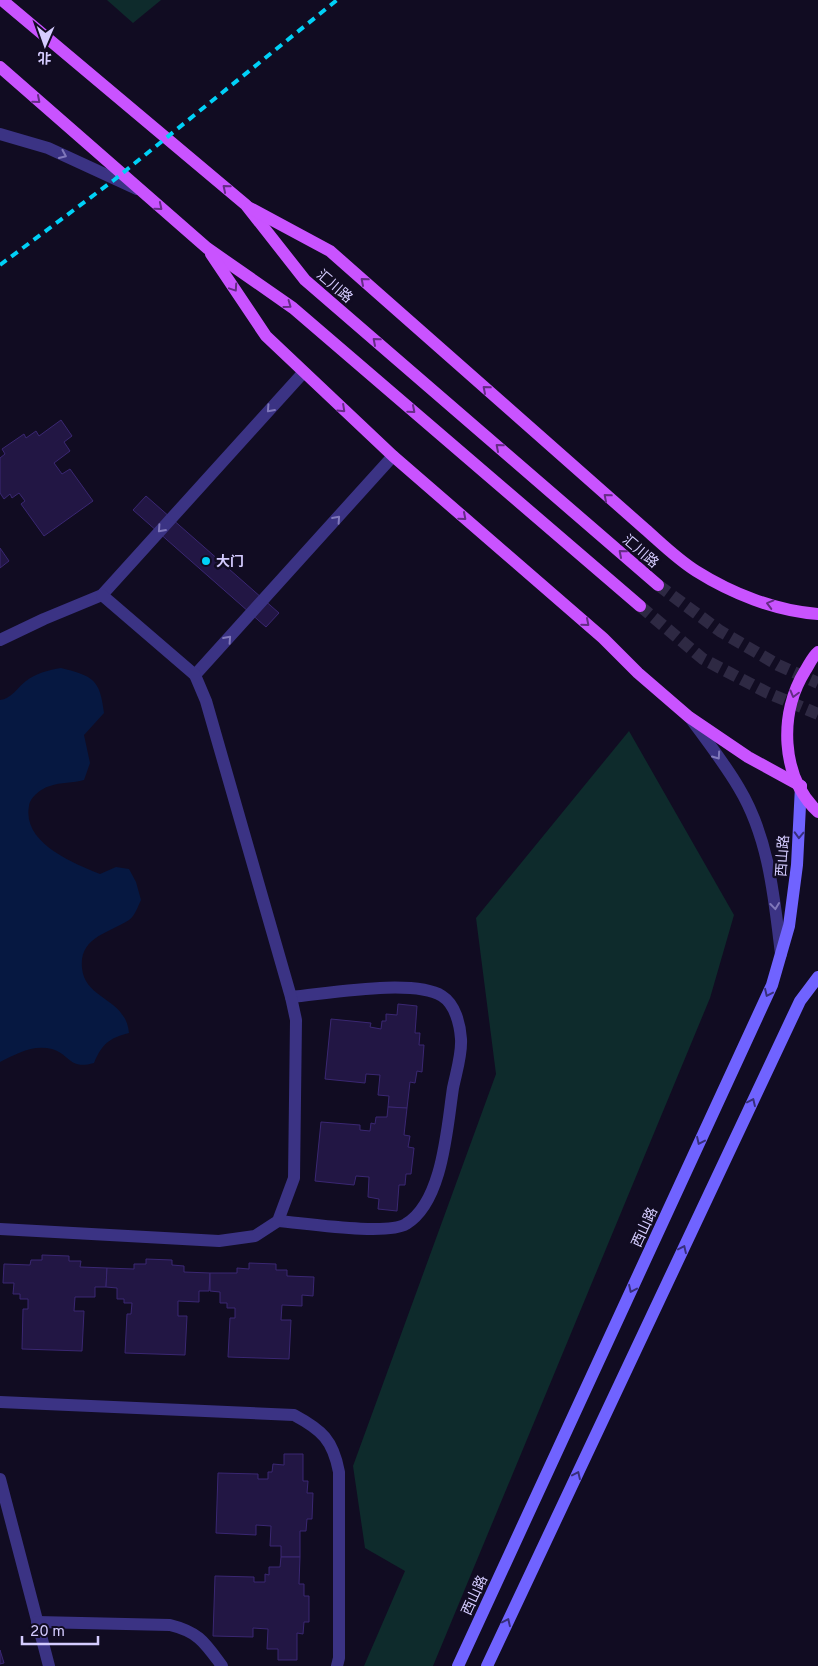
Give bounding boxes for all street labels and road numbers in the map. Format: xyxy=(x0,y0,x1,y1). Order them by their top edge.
street label: 汇川路 xyxy=(313,267,355,307)
street label: 汇川路 xyxy=(619,532,661,572)
street label: 西山路 xyxy=(774,835,793,878)
street label: 西山路 xyxy=(629,1205,662,1250)
street label: 西山路 xyxy=(459,1573,492,1618)

